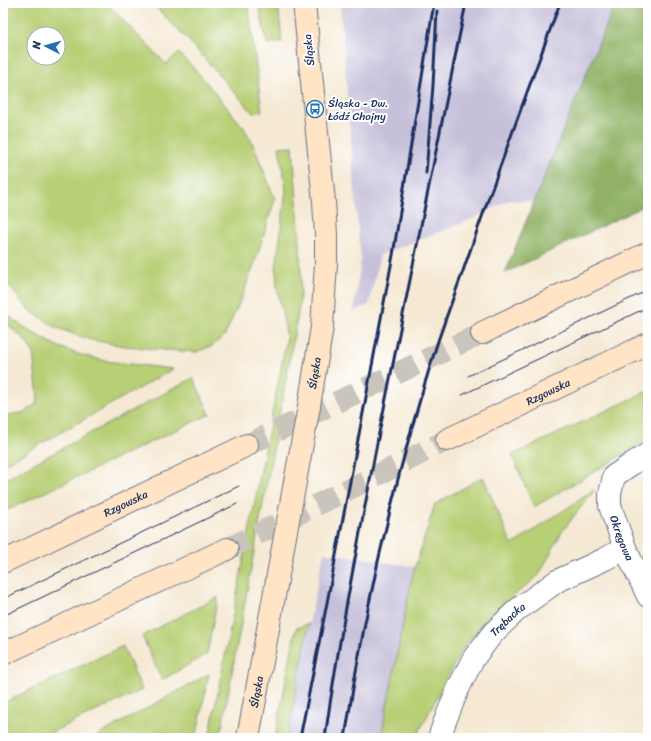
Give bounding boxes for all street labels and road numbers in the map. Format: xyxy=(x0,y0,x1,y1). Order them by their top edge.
street label: Śląska xyxy=(298,33,320,67)
street label: Śląska xyxy=(302,355,326,390)
street label: Rzgowska xyxy=(523,373,574,410)
street label: Rzgowska xyxy=(100,484,151,522)
street label: Okręgowa xyxy=(605,513,639,564)
street label: Trębacka xyxy=(485,597,530,641)
street label: Śląska xyxy=(244,674,269,709)

